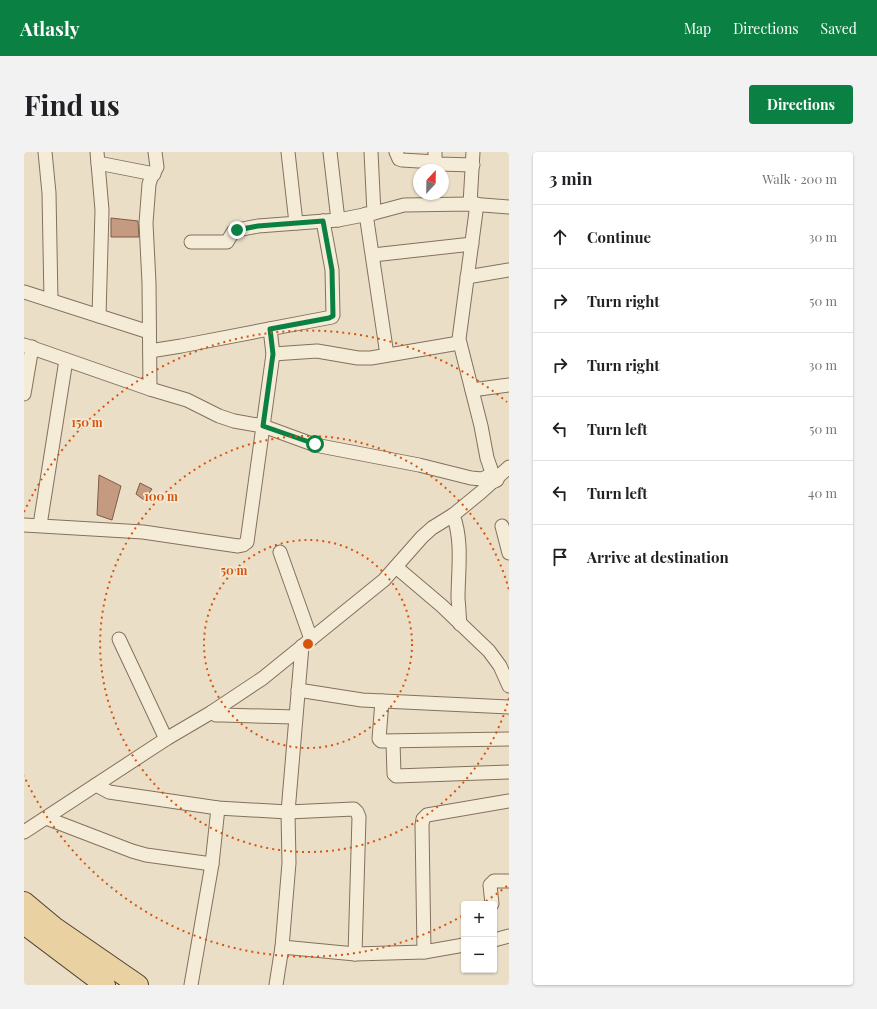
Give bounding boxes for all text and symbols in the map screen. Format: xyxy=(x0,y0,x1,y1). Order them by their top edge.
text: Atlasly xyxy=(20,15,80,41)
text: Map xyxy=(684,19,711,38)
text: Directions xyxy=(733,19,799,38)
text: Saved xyxy=(821,19,857,38)
button: Directions xyxy=(749,85,853,124)
text: Find us xyxy=(24,86,120,123)
north arrow xyxy=(413,164,449,200)
text: 3 min xyxy=(549,167,592,189)
text: Walk · 200 m xyxy=(762,170,837,187)
route end xyxy=(228,221,246,239)
icon: ahead xyxy=(549,226,571,248)
text: Continue xyxy=(587,227,651,247)
text: 30 m xyxy=(809,228,837,245)
icon: right xyxy=(549,290,571,312)
text: Turn right xyxy=(587,291,660,311)
text: 50 m xyxy=(809,292,837,309)
icon: right xyxy=(549,354,571,376)
text: Turn right xyxy=(587,355,660,375)
text: 30 m xyxy=(809,356,837,373)
text: 150 m xyxy=(71,414,103,430)
icon: left xyxy=(549,418,571,440)
text: Turn left xyxy=(587,419,648,439)
text: 50 m xyxy=(809,420,837,437)
route start xyxy=(306,435,324,453)
icon: left xyxy=(549,482,571,504)
text: Turn left xyxy=(587,483,648,503)
text: 40 m xyxy=(808,484,837,501)
text: 100 m xyxy=(144,488,178,504)
icon: arrive xyxy=(549,546,571,568)
text: Arrive at destination xyxy=(587,547,729,567)
text: 50 m xyxy=(221,562,248,578)
centre of rings xyxy=(301,637,315,651)
map controls xyxy=(461,901,497,973)
button: + xyxy=(461,901,497,937)
button: − xyxy=(461,937,497,973)

